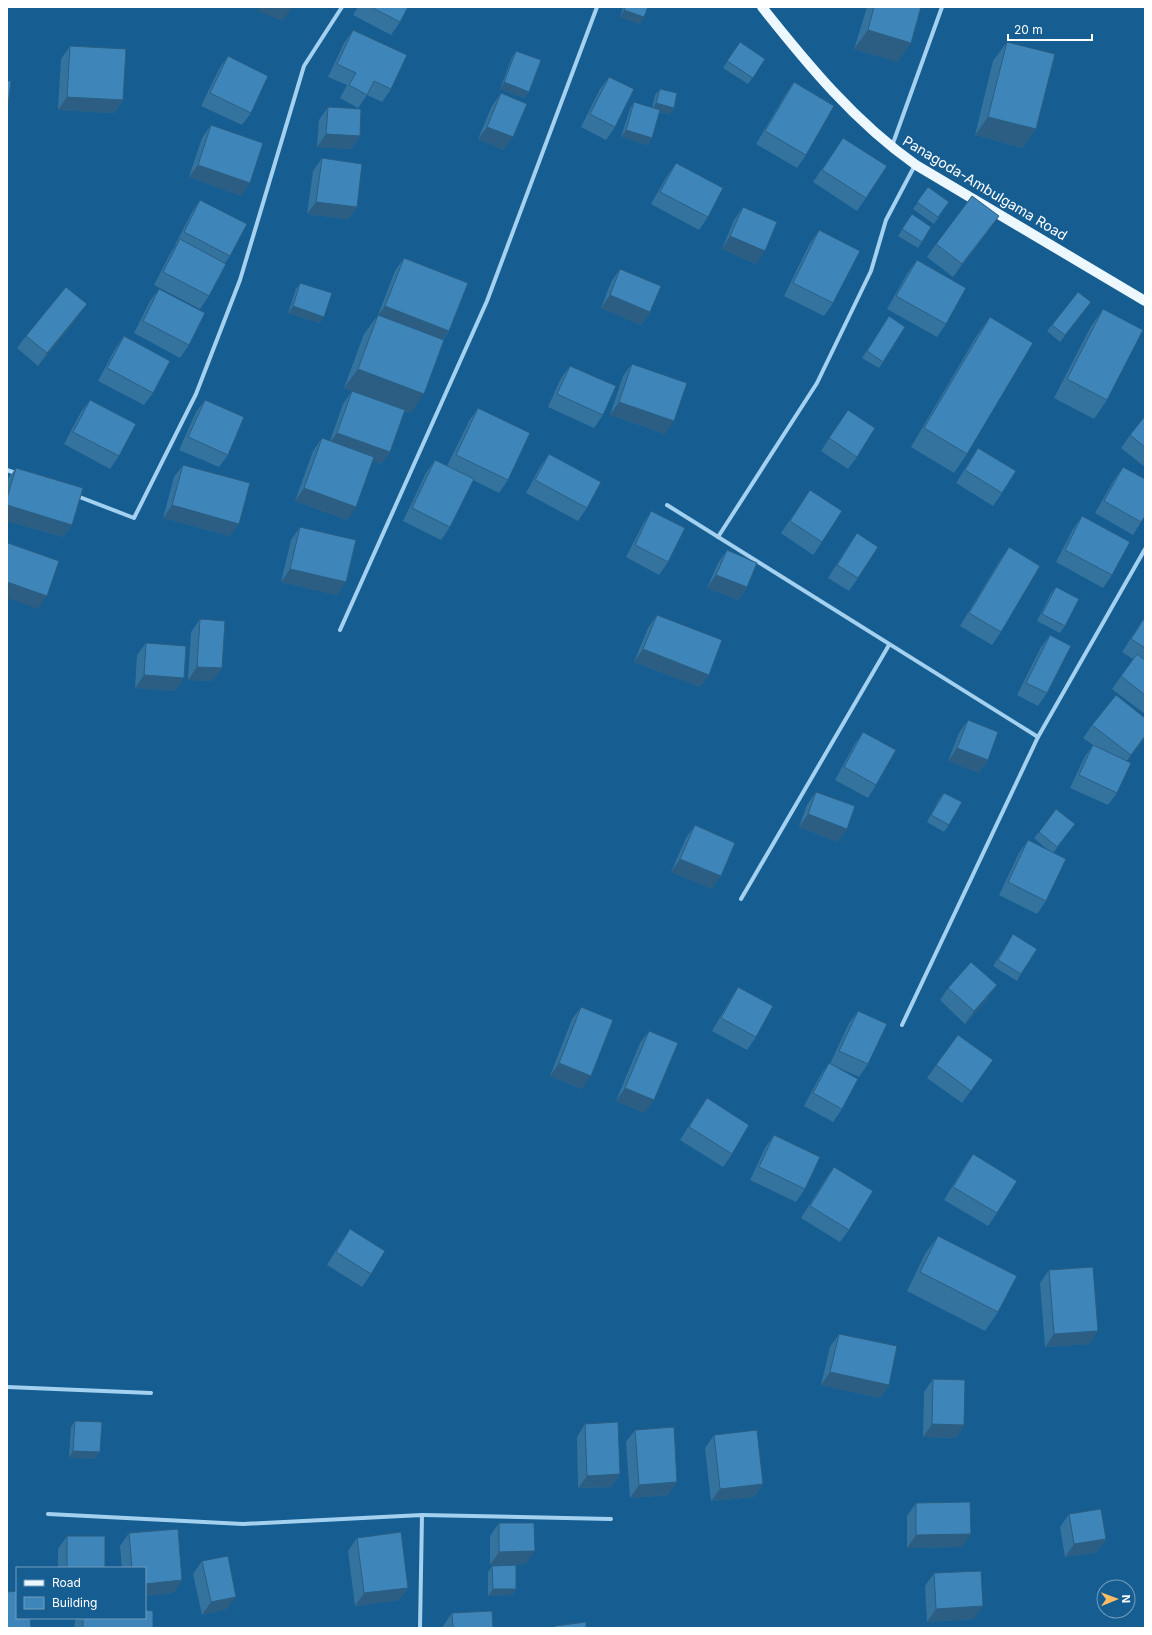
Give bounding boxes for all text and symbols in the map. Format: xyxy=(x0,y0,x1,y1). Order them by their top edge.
scale bar xyxy=(1008,16,1092,42)
text: 20 m xyxy=(1014,22,1043,37)
street label: Panagoda-Ambulgama Road xyxy=(900,132,1071,243)
legend xyxy=(16,1567,146,1619)
text: Road xyxy=(52,1575,81,1590)
north arrow xyxy=(1096,1579,1136,1619)
text: Building xyxy=(52,1595,97,1610)
text: N xyxy=(1119,1595,1133,1603)

